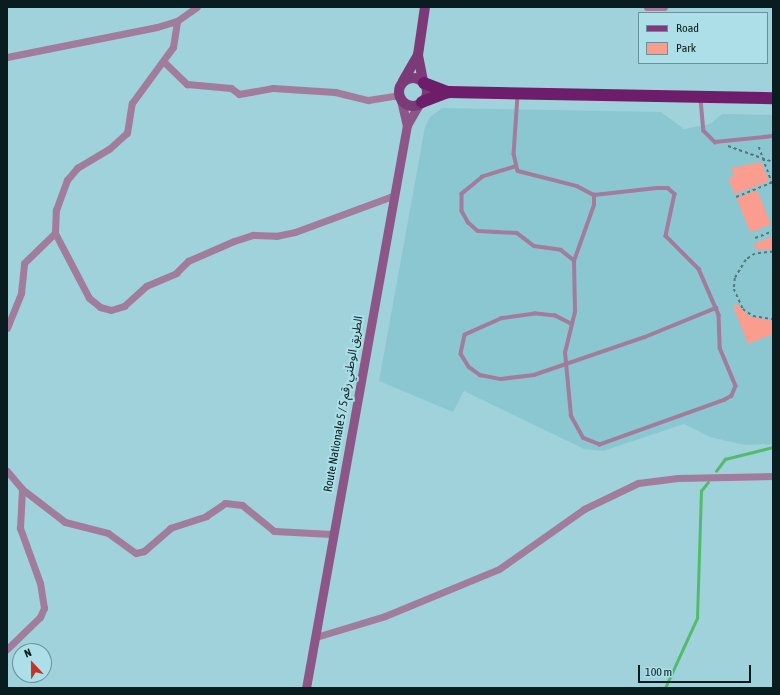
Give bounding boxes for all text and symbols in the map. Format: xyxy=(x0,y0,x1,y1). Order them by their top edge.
legend xyxy=(638,12,768,64)
text: Road xyxy=(676,21,699,35)
text: Park xyxy=(676,41,696,55)
street label: Route Nationale 5 / الطريق الوطني رقم 5 xyxy=(321,315,367,493)
north arrow xyxy=(12,643,52,683)
text: N xyxy=(23,646,33,660)
scale bar xyxy=(640,657,753,683)
text: 100 m xyxy=(645,665,672,679)

